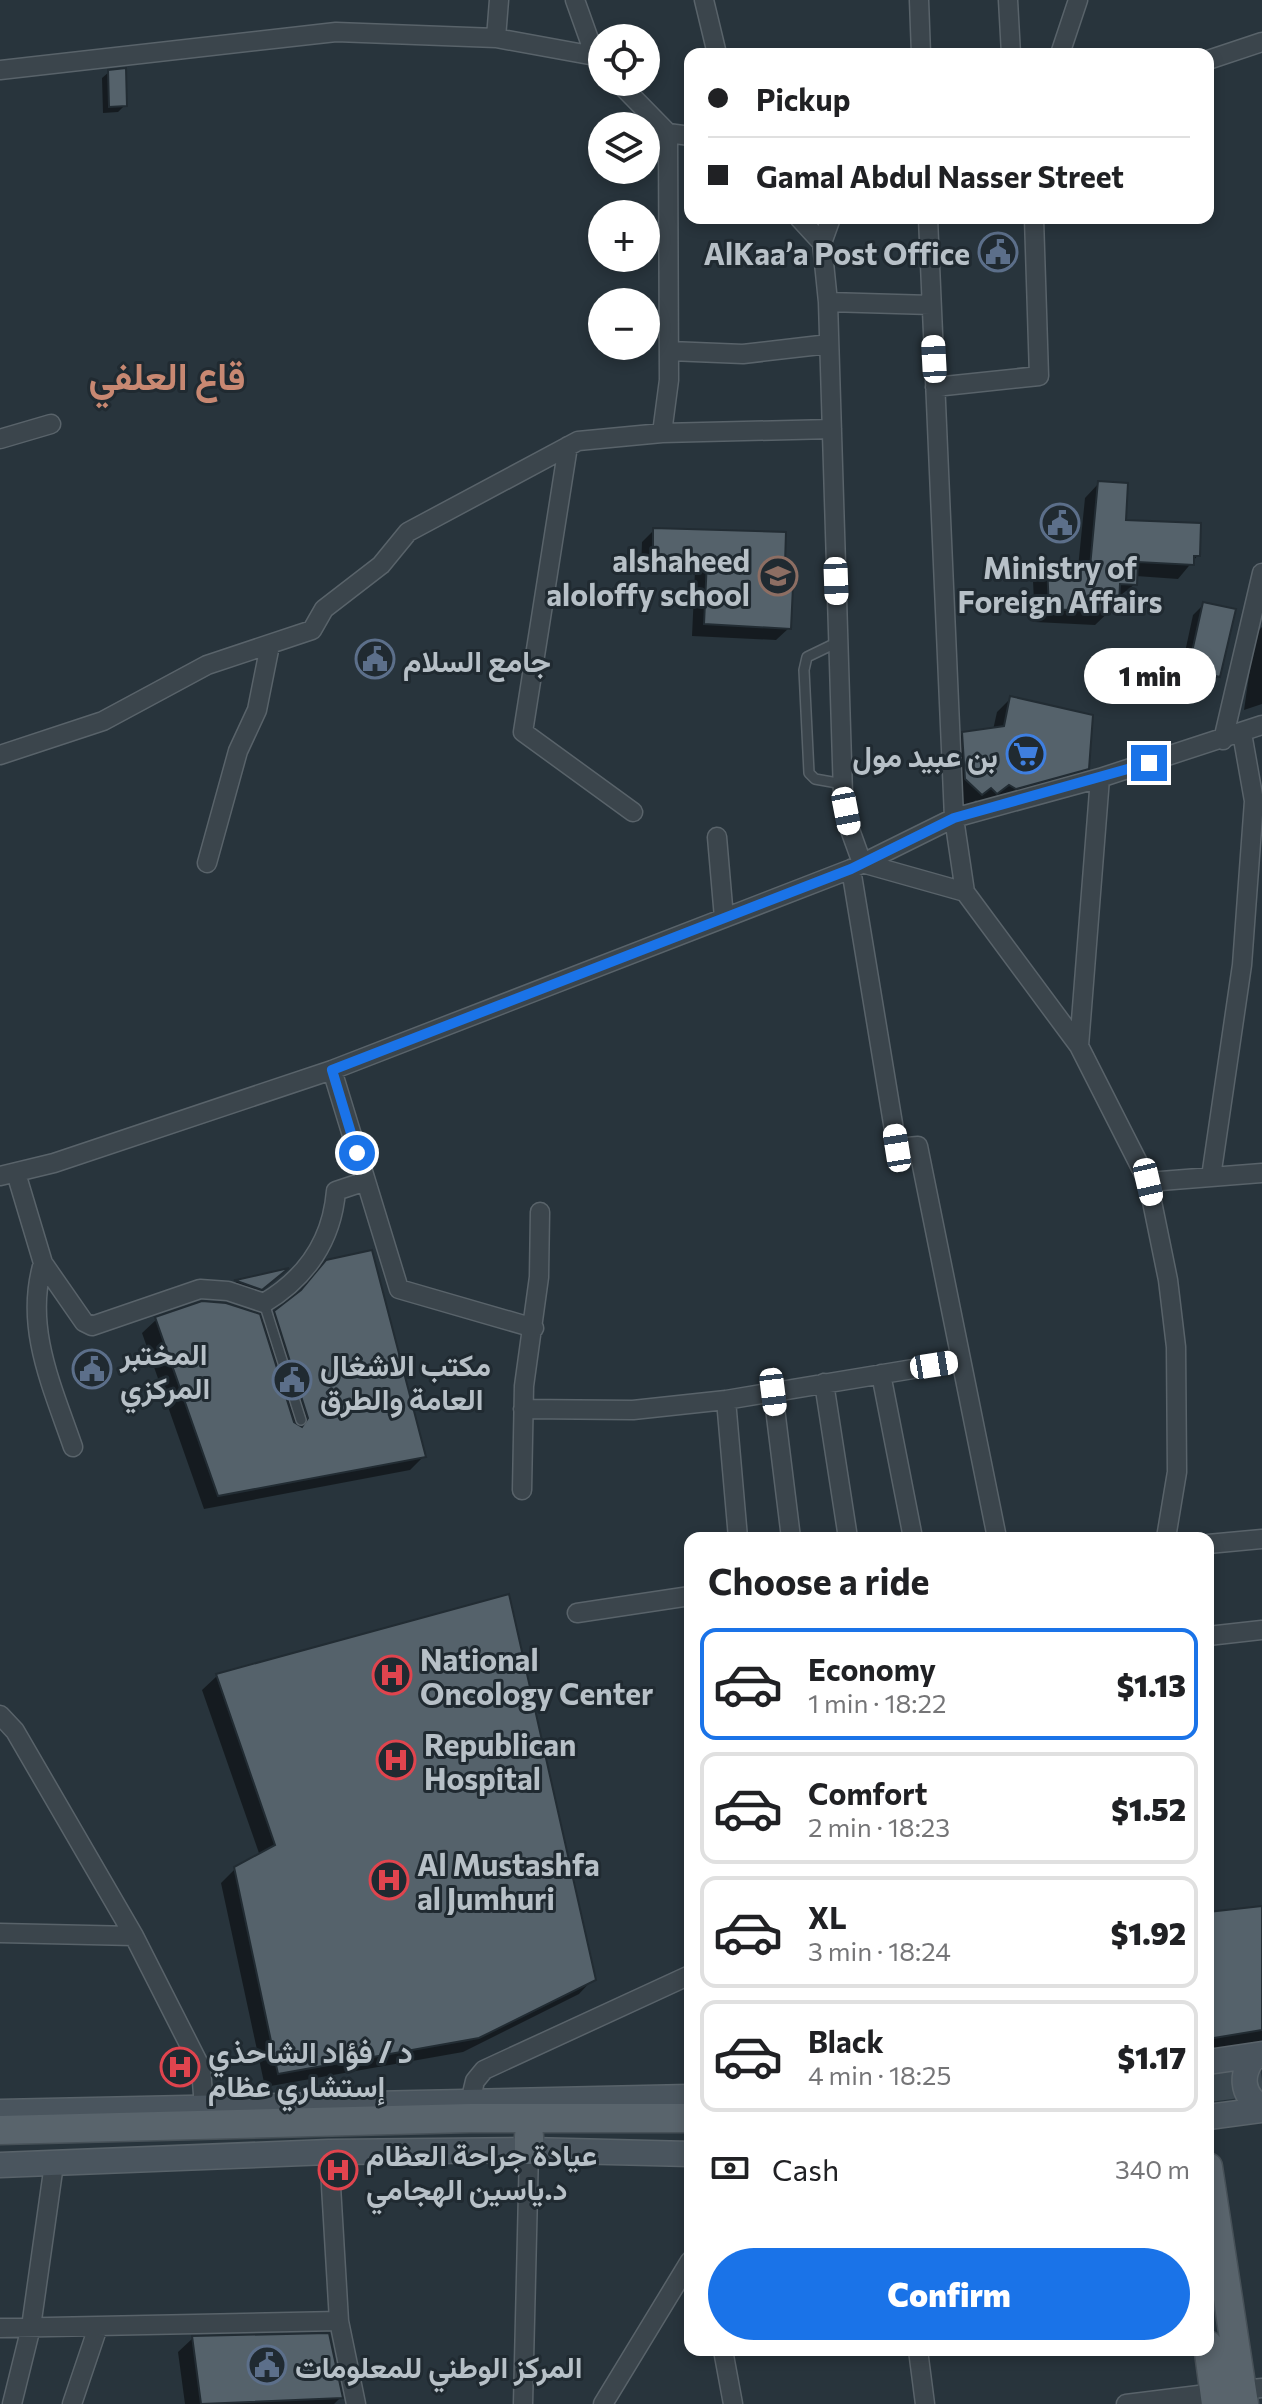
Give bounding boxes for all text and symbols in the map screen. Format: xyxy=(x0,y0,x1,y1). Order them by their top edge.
map controls xyxy=(588,24,660,360)
button: locate xyxy=(588,24,660,96)
text: Pickup xyxy=(756,80,850,117)
button: layers xyxy=(588,112,660,184)
text: Gamal Abdul Nasser Street xyxy=(756,157,1124,194)
button: + xyxy=(588,200,660,272)
public building icon: AlKaa’a Post Office xyxy=(977,231,1019,273)
place label: AlKaa’a Post Office xyxy=(703,234,970,271)
button: − xyxy=(588,288,660,360)
car xyxy=(921,334,947,384)
district label: قاع العلفي xyxy=(88,351,246,409)
public building icon: Ministry of Foreign Affairs xyxy=(1039,502,1081,544)
place label: alshaheed aloloffy school xyxy=(546,541,750,612)
place label: Ministry of Foreign Affairs xyxy=(957,548,1163,619)
school or university icon: alshaheed aloloffy school xyxy=(757,555,799,597)
car xyxy=(823,557,849,605)
public building icon: جامع السلام xyxy=(354,638,396,680)
place label: جامع السلام xyxy=(403,641,551,682)
callout: 1 min xyxy=(1083,647,1215,703)
text: 1 min xyxy=(1119,660,1181,691)
supermarket icon: بن عبيد مول xyxy=(1005,733,1047,775)
place label: بن عبيد مول xyxy=(852,736,998,775)
route end xyxy=(1131,745,1167,781)
car xyxy=(830,785,862,837)
car xyxy=(881,1122,913,1174)
route start xyxy=(339,1135,375,1171)
car xyxy=(1131,1156,1165,1208)
place label: المختبر المركزي xyxy=(119,1334,210,1414)
place label: مكتب الاشغال العامة والطرق xyxy=(320,1345,491,1418)
public building icon: المختبر المركزي xyxy=(71,1348,113,1390)
car xyxy=(908,1349,960,1381)
public building icon: مكتب الاشغال العامة والطرق xyxy=(271,1359,313,1401)
car xyxy=(758,1367,788,1417)
text: Choose a ride xyxy=(708,1558,929,1602)
place label: National Oncology Center xyxy=(420,1640,653,1711)
icon: car xyxy=(712,1648,784,1720)
text: Economy xyxy=(808,1650,936,1687)
hospital icon: National Oncology Center xyxy=(371,1654,413,1696)
text: $1.13 xyxy=(1117,1666,1186,1703)
text: 1 min · 18:22 xyxy=(808,1687,946,1718)
place label: Republican Hospital xyxy=(424,1725,576,1796)
hospital icon: Republican Hospital xyxy=(375,1739,417,1781)
icon: car xyxy=(712,1772,784,1844)
text: Comfort xyxy=(808,1774,927,1811)
text: $1.52 xyxy=(1111,1790,1186,1827)
text: 2 min · 18:23 xyxy=(808,1811,950,1842)
place label: Al Mustashfa al Jumhuri xyxy=(417,1845,600,1916)
hospital icon: Al Mustashfa al Jumhuri xyxy=(368,1859,410,1901)
icon: car xyxy=(712,1896,784,1968)
text: XL xyxy=(808,1898,847,1935)
text: $1.92 xyxy=(1111,1914,1186,1951)
text: 3 min · 18:24 xyxy=(808,1935,951,1966)
icon: car xyxy=(712,2020,784,2092)
text: Black xyxy=(808,2022,884,2059)
place label: د / فؤاد الشاحذي إستشاري عظام xyxy=(208,2032,413,2112)
text: $1.17 xyxy=(1117,2038,1186,2075)
hospital icon: د / فؤاد الشاحذي إستشاري عظام xyxy=(159,2046,201,2088)
text: 4 min · 18:25 xyxy=(808,2059,951,2090)
place label: عيادة جراحة العظام د.ياسين الهجامي xyxy=(366,2135,597,2215)
icon: cash xyxy=(708,2146,752,2190)
hospital icon: عيادة جراحة العظام د.ياسين الهجامي xyxy=(317,2149,359,2191)
text: Cash xyxy=(772,2150,839,2187)
text: 340 m xyxy=(1115,2153,1190,2184)
button: Confirm xyxy=(708,2248,1190,2340)
public building icon: المركز الوطني للمعلومات xyxy=(246,2344,288,2386)
place label: المركز الوطني للمعلومات xyxy=(295,2347,583,2393)

